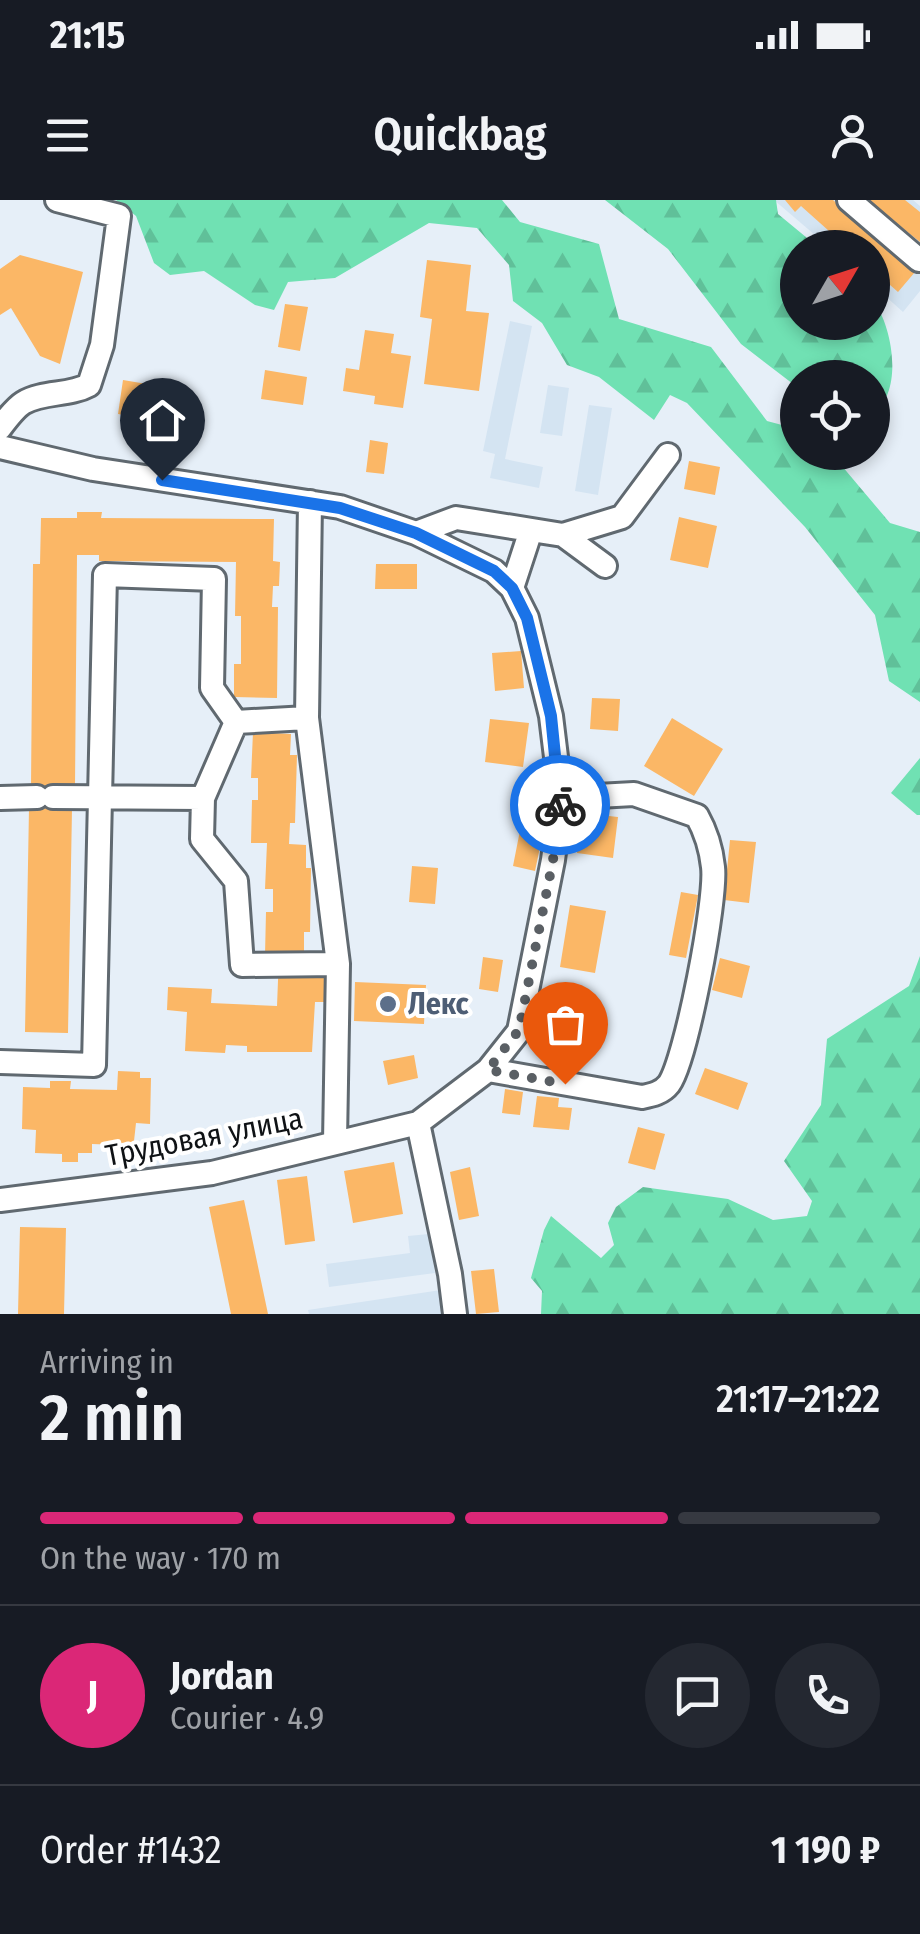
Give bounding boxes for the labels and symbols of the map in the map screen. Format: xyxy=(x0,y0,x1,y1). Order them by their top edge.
north arrow xyxy=(780,230,890,340)
pin xyxy=(120,378,205,481)
courier xyxy=(510,755,610,855)
pin xyxy=(523,982,608,1085)
place label: Лекс xyxy=(408,986,470,1022)
marker: Лекс xyxy=(377,993,399,1015)
street label: Трудовая улица xyxy=(102,1100,306,1174)

